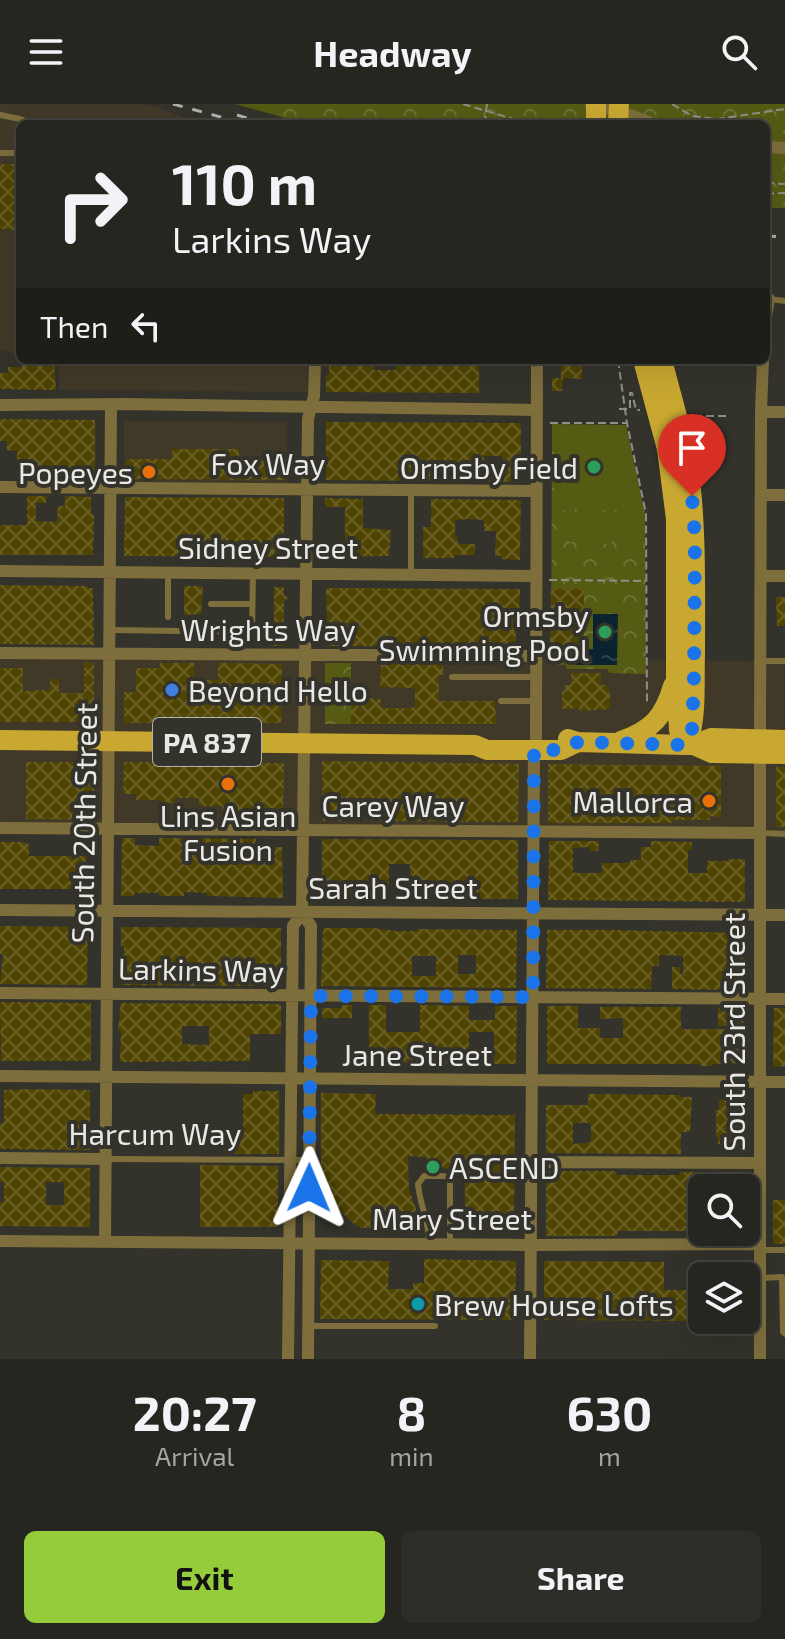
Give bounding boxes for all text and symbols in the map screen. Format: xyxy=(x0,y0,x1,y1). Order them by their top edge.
icon: menu xyxy=(24,30,68,74)
icon: search xyxy=(717,30,761,74)
text: Headway xyxy=(313,31,472,74)
text: 110 m xyxy=(172,149,317,216)
icon: right xyxy=(40,152,144,256)
text: Larkins Way xyxy=(172,217,371,260)
icon: left xyxy=(124,304,168,348)
text: Then xyxy=(40,308,108,344)
pin xyxy=(658,414,726,496)
icon: arrive xyxy=(670,426,714,470)
street label: Fox Way xyxy=(211,445,326,481)
place label: Ormsby Field xyxy=(400,449,578,485)
place label: Popeyes xyxy=(18,454,133,490)
marker: Ormsby Field xyxy=(585,458,603,476)
marker: Popeyes xyxy=(140,463,158,481)
street label: Sidney Street xyxy=(178,529,358,565)
place label: Ormsby Swimming Pool xyxy=(379,597,589,667)
street label: Wrights Way xyxy=(180,611,356,647)
marker: Ormsby Swimming Pool xyxy=(596,623,614,641)
place label: Beyond Hello xyxy=(188,672,368,708)
marker: Beyond Hello xyxy=(163,681,181,699)
street label: South 20th Street xyxy=(63,703,103,943)
road number: PA 837 xyxy=(153,718,261,766)
marker: Lins Asian Fusion xyxy=(219,775,237,793)
place label: Mallorca xyxy=(573,783,693,819)
street label: Carey Way xyxy=(321,787,465,823)
marker: Mallorca xyxy=(700,792,718,810)
place label: Lins Asian Fusion xyxy=(160,797,296,867)
street label: Sarah Street xyxy=(308,869,478,905)
street label: South 23rd Street xyxy=(715,912,751,1152)
street label: Larkins Way xyxy=(118,950,284,988)
street label: Jane Street xyxy=(342,1036,492,1072)
street label: Harcum Way xyxy=(69,1115,242,1151)
position arrow xyxy=(267,1146,351,1230)
place label: ASCEND xyxy=(449,1149,559,1185)
marker: ASCEND xyxy=(424,1158,442,1176)
map controls xyxy=(688,1174,760,1334)
button: search xyxy=(688,1174,760,1246)
street label: Mary Street xyxy=(372,1200,532,1236)
button: layers xyxy=(688,1262,760,1334)
place label: Brew House Lofts xyxy=(434,1286,674,1322)
marker: Brew House Lofts xyxy=(409,1295,427,1313)
text: 20:27 xyxy=(133,1383,257,1441)
text: 8 xyxy=(397,1383,426,1441)
text: 630 xyxy=(566,1383,652,1441)
text: Arrival xyxy=(155,1440,234,1471)
text: min xyxy=(389,1440,434,1471)
text: m xyxy=(598,1440,621,1471)
button: Exit xyxy=(24,1531,385,1623)
button: Share xyxy=(401,1531,761,1623)

